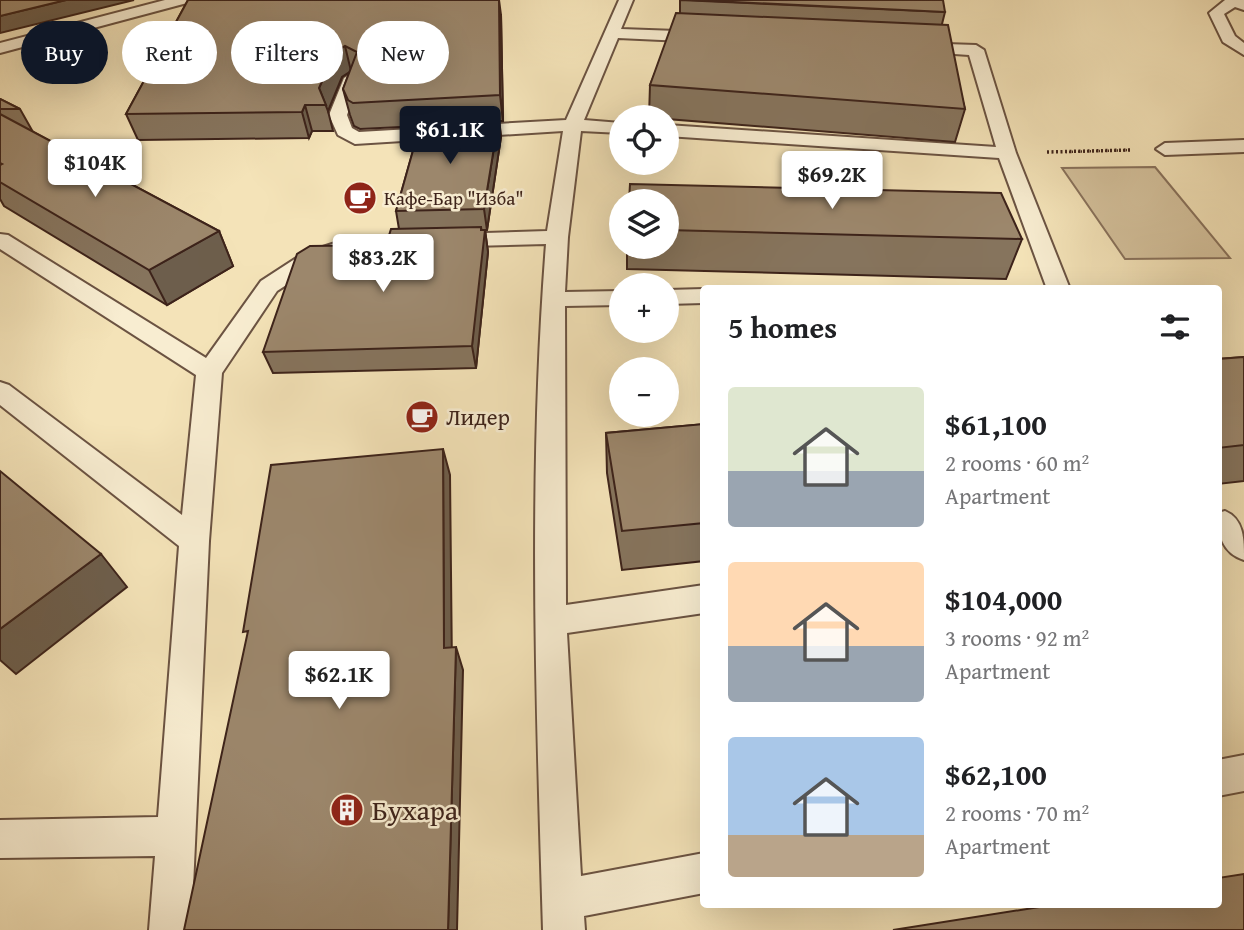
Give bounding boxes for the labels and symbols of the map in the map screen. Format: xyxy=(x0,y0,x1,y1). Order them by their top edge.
pin: $61.1K xyxy=(393,106,507,166)
pin: $104K xyxy=(46,140,144,199)
pin: $69.2K xyxy=(775,152,889,211)
cafe icon: Кафе-Бар "Изба" xyxy=(341,179,379,217)
place label: Кафе-Бар "Изба" xyxy=(384,184,524,212)
pin: $83.2K xyxy=(326,234,440,294)
cafe icon: Лидер xyxy=(403,398,441,436)
place label: Лидер xyxy=(446,400,510,433)
pin: $62.1K xyxy=(282,652,396,711)
place label: Бухара xyxy=(372,789,459,830)
building icon: Бухара xyxy=(328,791,366,829)

